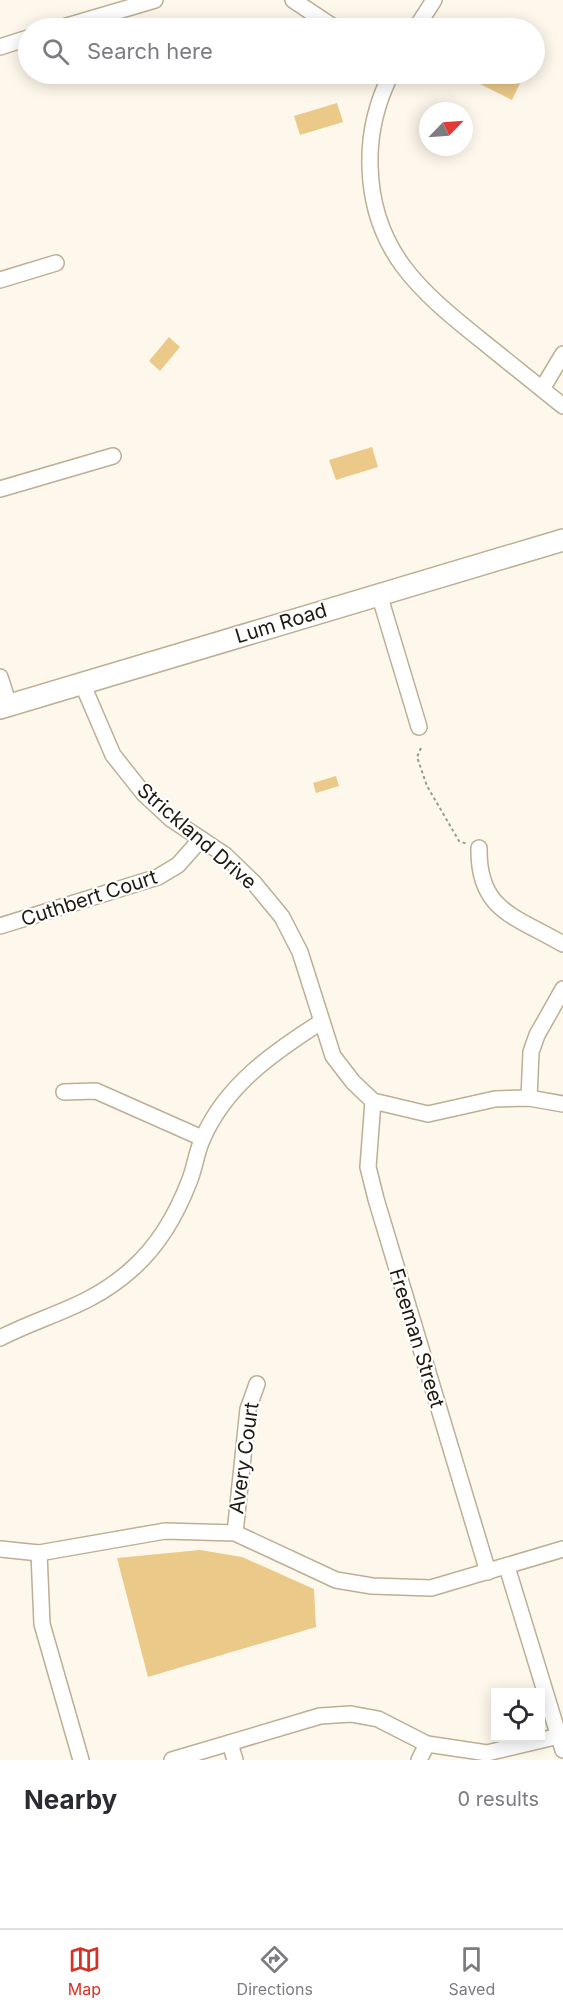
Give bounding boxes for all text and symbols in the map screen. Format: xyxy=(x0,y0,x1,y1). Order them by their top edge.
search box xyxy=(18,18,545,84)
icon: search xyxy=(39,35,72,68)
text: Search here xyxy=(87,38,213,64)
north arrow xyxy=(419,102,473,156)
street label: Lum Road xyxy=(232,598,330,648)
street label: Strickland Drive xyxy=(133,778,261,894)
street label: Cuthbert Court xyxy=(18,865,160,931)
street label: Freeman Street xyxy=(384,1265,450,1411)
street label: Avery Court xyxy=(224,1400,264,1515)
map controls xyxy=(491,1688,545,1742)
button: locate xyxy=(491,1688,545,1742)
text: Nearby xyxy=(24,1784,117,1815)
text: 0 results xyxy=(457,1787,539,1811)
tab: Map xyxy=(68,1943,101,1999)
tab: Directions xyxy=(237,1943,313,1999)
tab: Saved xyxy=(448,1943,495,1999)

